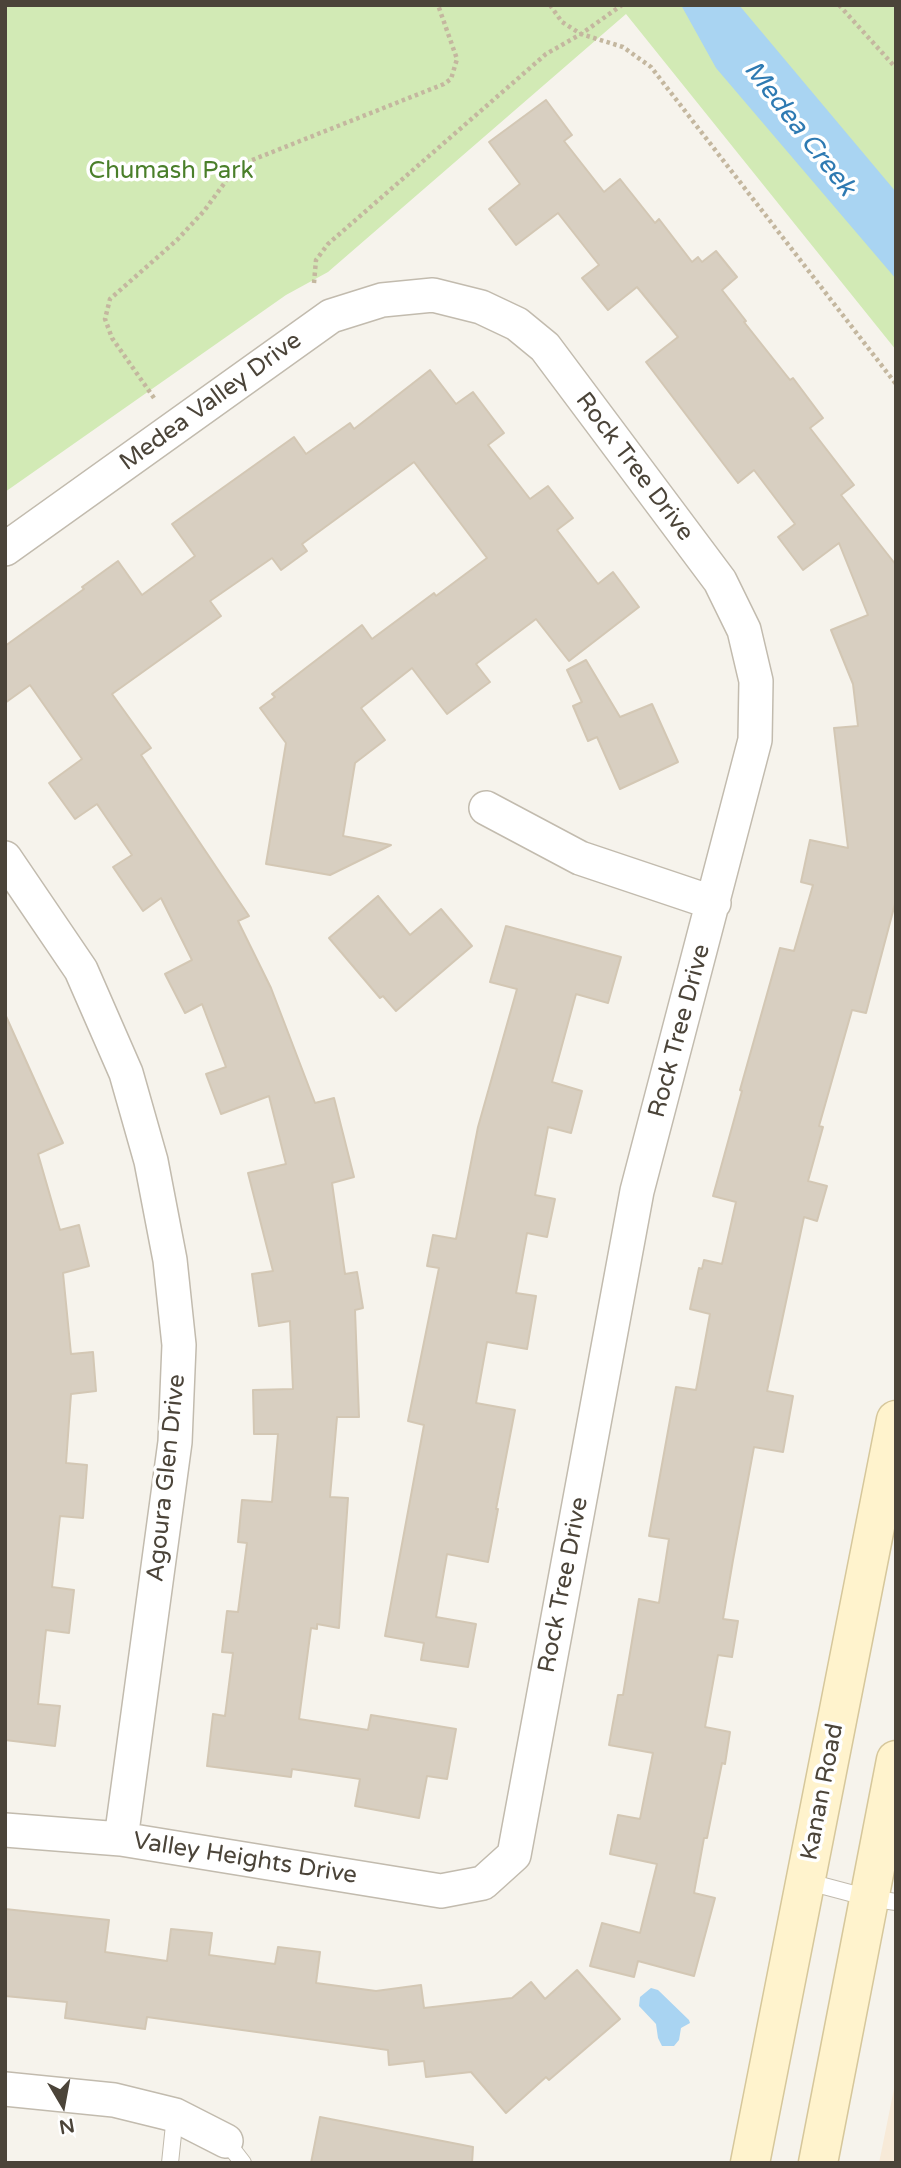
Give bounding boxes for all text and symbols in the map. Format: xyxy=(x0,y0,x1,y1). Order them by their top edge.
water label: Medea Creek xyxy=(737,55,861,203)
park label: Chumash Park xyxy=(89,158,253,186)
street label: Medea Valley Drive xyxy=(115,326,307,478)
street label: Rock Tree Drive xyxy=(569,387,699,547)
street label: Rock Tree Drive xyxy=(643,941,717,1121)
street label: Agoura Glen Drive xyxy=(142,1373,192,1583)
street label: Rock Tree Drive xyxy=(533,1495,595,1675)
street label: Kanan Road xyxy=(796,1721,850,1863)
street label: Valley Heights Drive xyxy=(131,1827,359,1891)
north arrow xyxy=(28,2070,98,2140)
text: N xyxy=(57,2114,76,2138)

